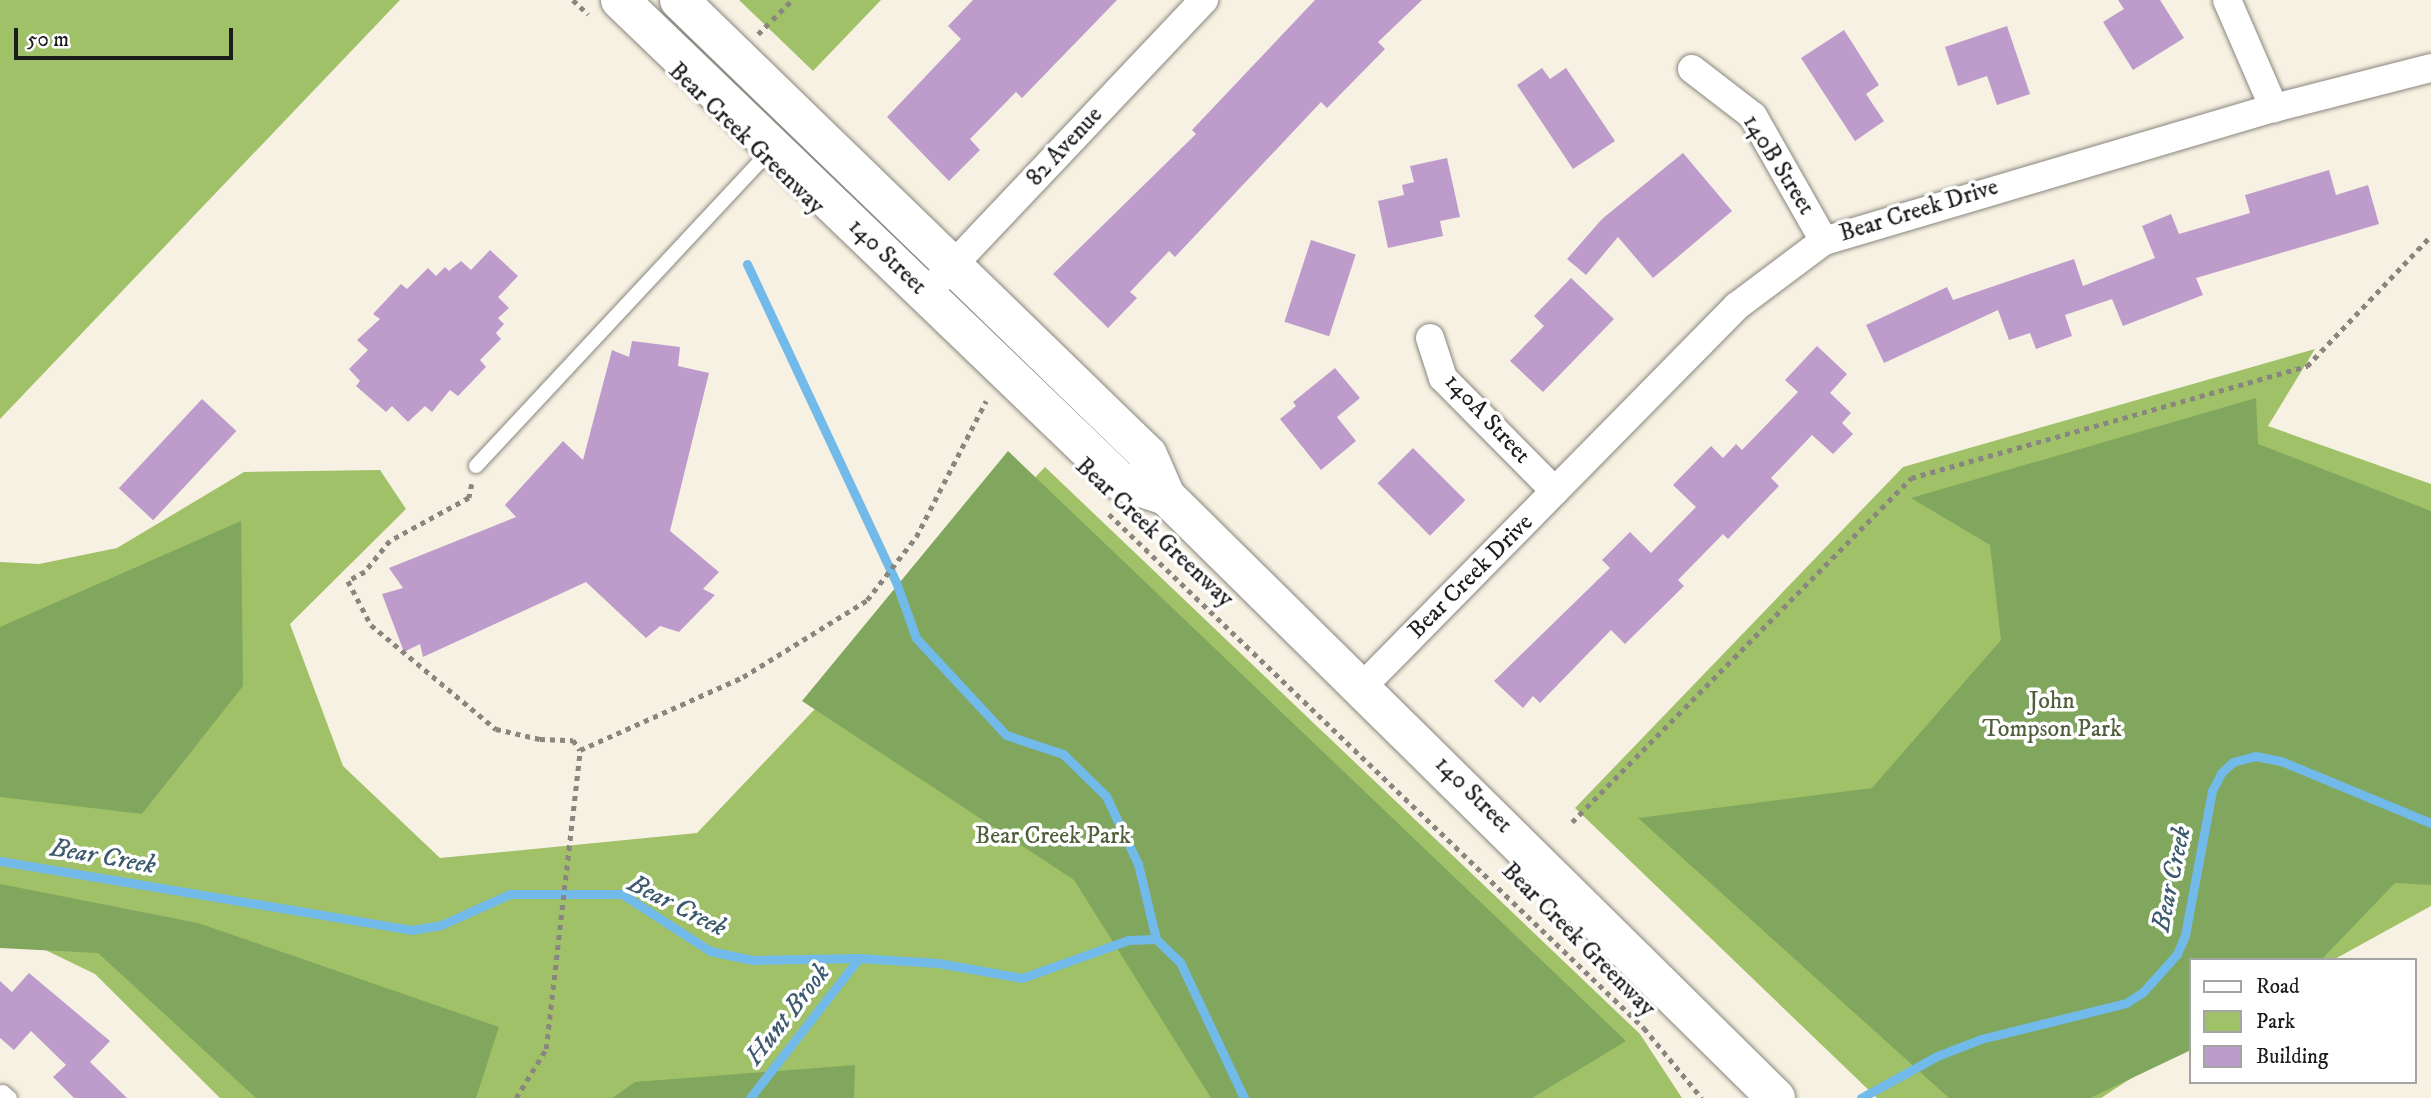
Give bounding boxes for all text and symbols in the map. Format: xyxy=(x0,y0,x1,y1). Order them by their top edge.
scale bar xyxy=(18,14,236,58)
text: 50 m xyxy=(27,27,69,53)
street label: Bear Creek Greenway xyxy=(662,57,830,221)
street label: 82 Avenue xyxy=(1021,101,1109,193)
street label: 140B Street xyxy=(1736,110,1820,220)
street label: Bear Creek Drive xyxy=(1836,173,2002,249)
street label: 140 Street xyxy=(842,213,932,301)
street label: 140A Street xyxy=(1438,368,1536,470)
street label: Bear Creek Greenway xyxy=(1069,452,1239,614)
street label: Bear Creek Drive xyxy=(1403,509,1539,645)
park label: John Tompson Park xyxy=(1982,688,2122,744)
street label: 140 Street xyxy=(1428,750,1518,840)
park label: Bear Creek Park xyxy=(975,823,1131,851)
water label: Bear Creek xyxy=(2146,824,2198,934)
water label: Bear Creek xyxy=(48,832,158,882)
street label: Bear Creek Greenway xyxy=(1495,857,1661,1023)
water label: Bear Creek xyxy=(623,868,731,944)
water label: Hunt Brook xyxy=(739,958,837,1072)
legend xyxy=(2190,958,2417,1084)
text: Road xyxy=(2256,974,2300,1000)
text: Park xyxy=(2256,1009,2295,1035)
text: Building xyxy=(2256,1044,2328,1070)

